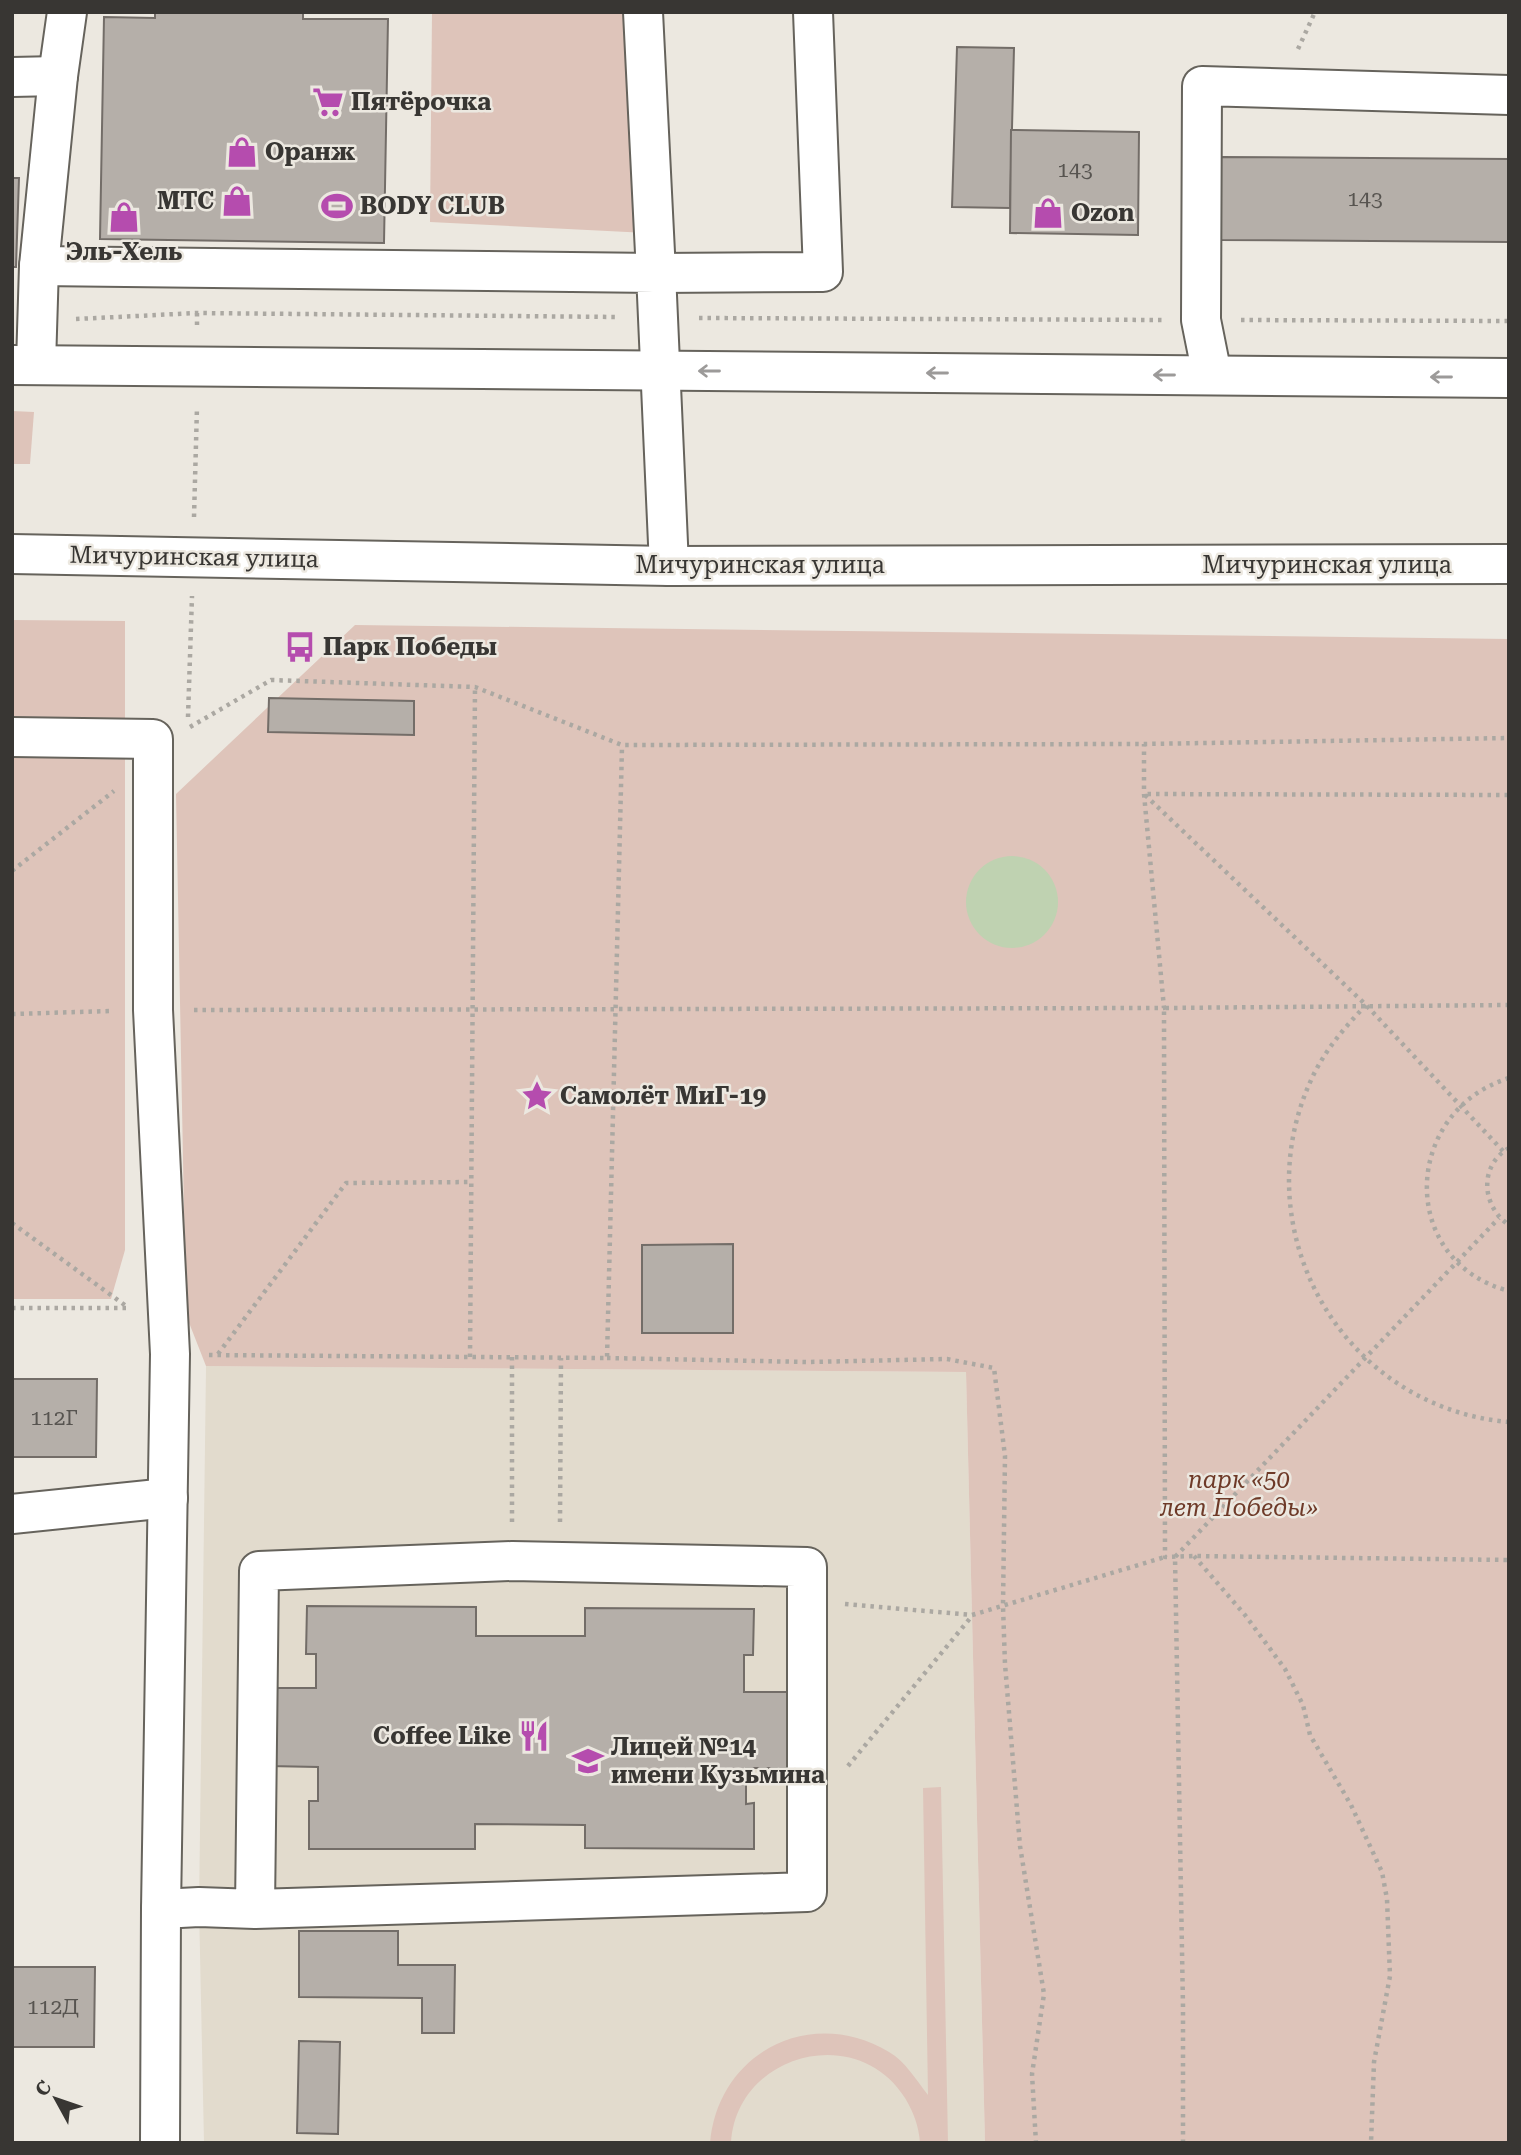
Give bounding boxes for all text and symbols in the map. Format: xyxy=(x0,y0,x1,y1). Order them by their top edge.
supermarket icon: Пятёрочка xyxy=(311,85,345,119)
place label: Пятёрочка xyxy=(351,88,491,116)
shop icon: Оранж xyxy=(225,135,259,169)
place label: Оранж xyxy=(265,138,356,166)
house number: 143 xyxy=(1057,158,1093,182)
shop icon: МТС xyxy=(220,184,254,218)
place label: МТС xyxy=(157,187,214,215)
house number: 143 xyxy=(1347,187,1383,211)
sports icon: BODY CLUB xyxy=(320,189,354,223)
place label: BODY CLUB xyxy=(360,192,505,220)
shop icon: Ozon xyxy=(1031,196,1065,230)
place label: Ozon xyxy=(1071,199,1134,227)
shop icon: Эль-Хель xyxy=(107,200,141,234)
place label: Эль-Хель xyxy=(66,238,182,266)
one-way arrow xyxy=(698,364,721,378)
one-way arrow xyxy=(925,366,948,380)
one-way arrow xyxy=(1153,368,1176,382)
one-way arrow xyxy=(1429,370,1452,384)
street label: Мичуринская улица xyxy=(69,541,319,573)
street label: Мичуринская улица xyxy=(635,551,885,579)
street label: Мичуринская улица xyxy=(1202,551,1452,579)
bus stop icon: Парк Победы xyxy=(283,630,317,664)
place label: Парк Победы xyxy=(323,633,497,661)
place icon: Самолёт МиГ-19 xyxy=(520,1079,554,1113)
place label: Самолёт МиГ-19 xyxy=(560,1082,766,1110)
house number: 112Г xyxy=(30,1406,78,1430)
park label: парк «50 лет Победы» xyxy=(1159,1466,1318,1522)
restaurant icon: Coffee Like xyxy=(517,1719,551,1753)
place label: Coffee Like xyxy=(373,1722,511,1750)
place label: Лицей №14 имени Кузьмина xyxy=(611,1733,825,1789)
school or university icon: Лицей №14 имени Кузьмина xyxy=(571,1744,605,1778)
house number: 112Д xyxy=(27,1995,79,2019)
north arrow xyxy=(21,2064,91,2134)
text: С xyxy=(30,2076,56,2101)

